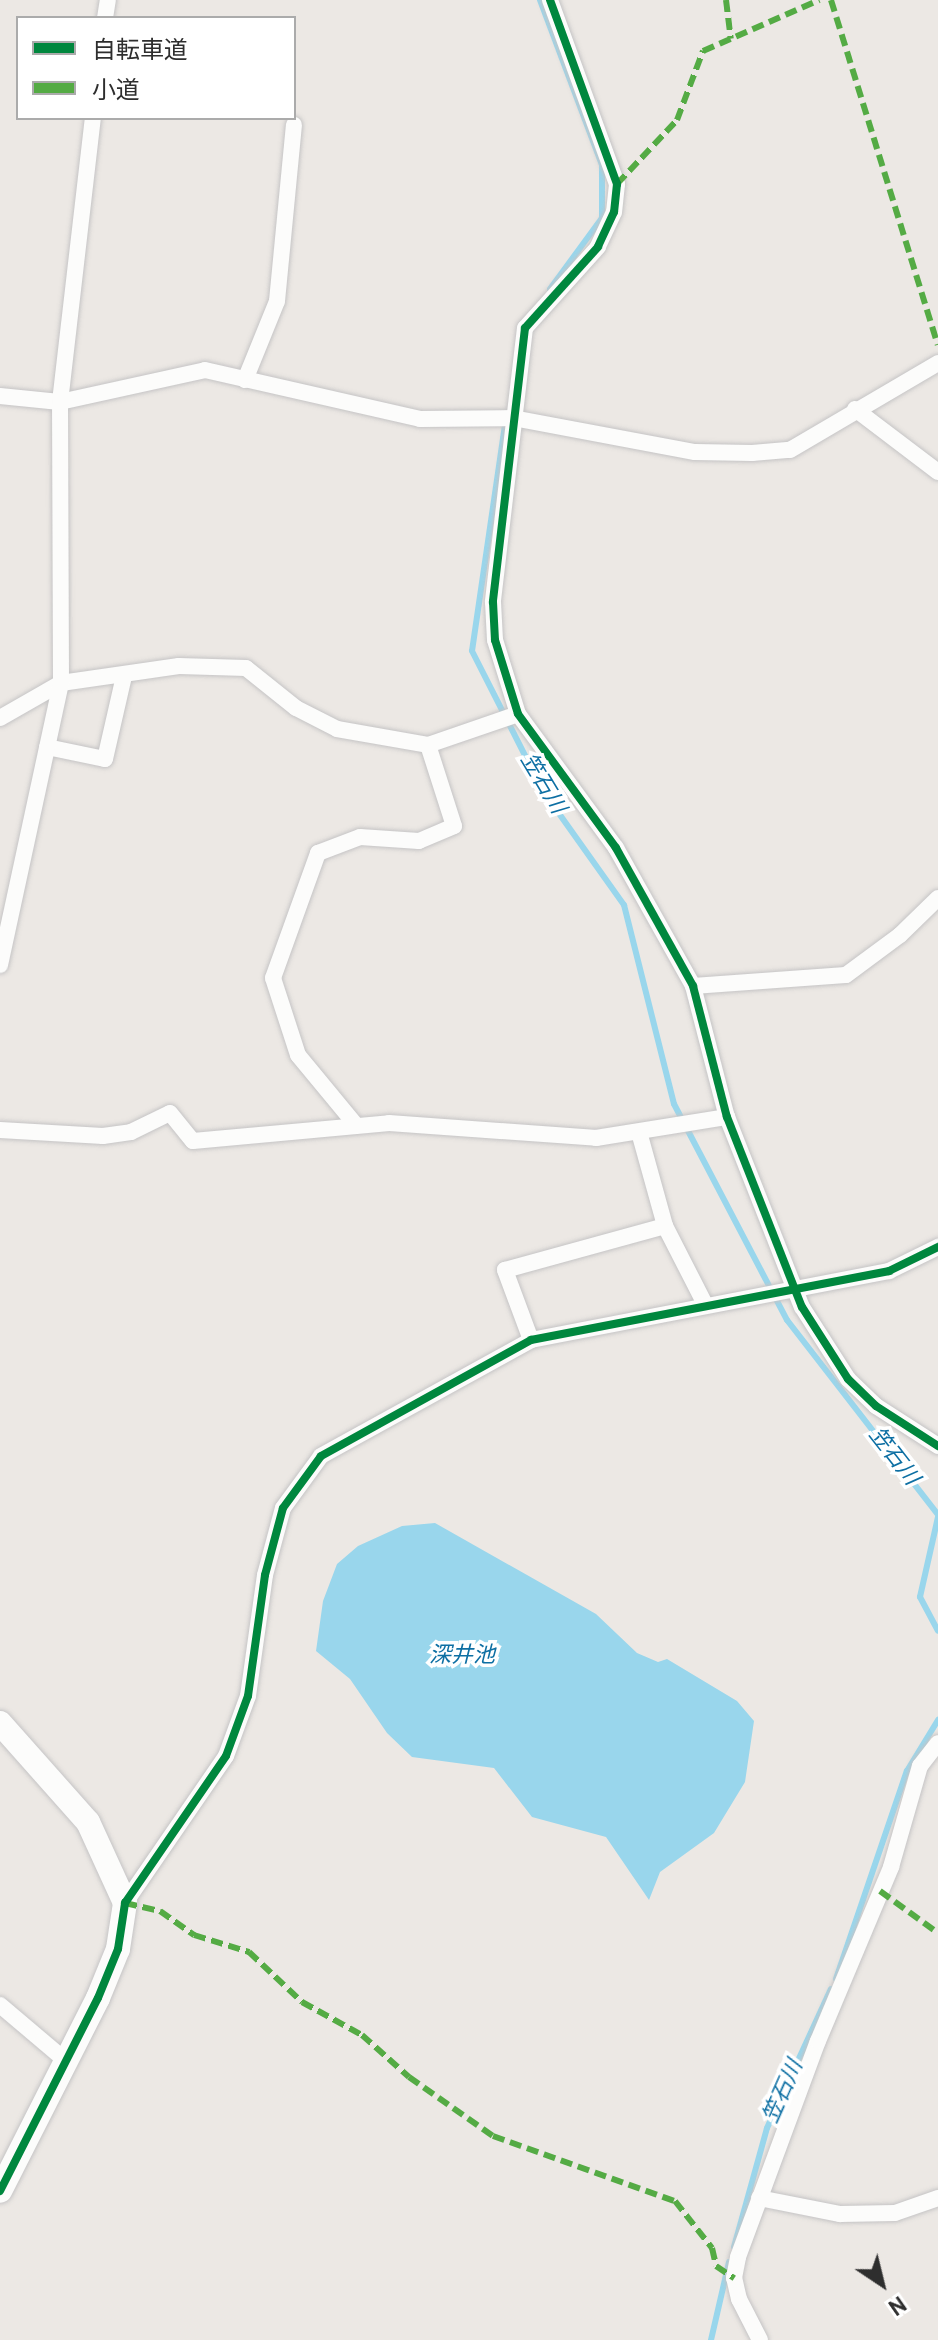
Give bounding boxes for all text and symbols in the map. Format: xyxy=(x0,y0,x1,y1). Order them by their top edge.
legend xyxy=(16,16,296,120)
text: 自転車道 xyxy=(92,37,188,67)
text: 小道 xyxy=(92,77,140,107)
water label: 笠石川 xyxy=(514,749,570,819)
water label: 笠石川 xyxy=(862,1423,924,1491)
water label: 深井池 xyxy=(429,1644,495,1670)
water label: 笠石川 xyxy=(759,2056,809,2128)
north arrow xyxy=(842,2244,922,2324)
text: N xyxy=(882,2288,910,2320)

